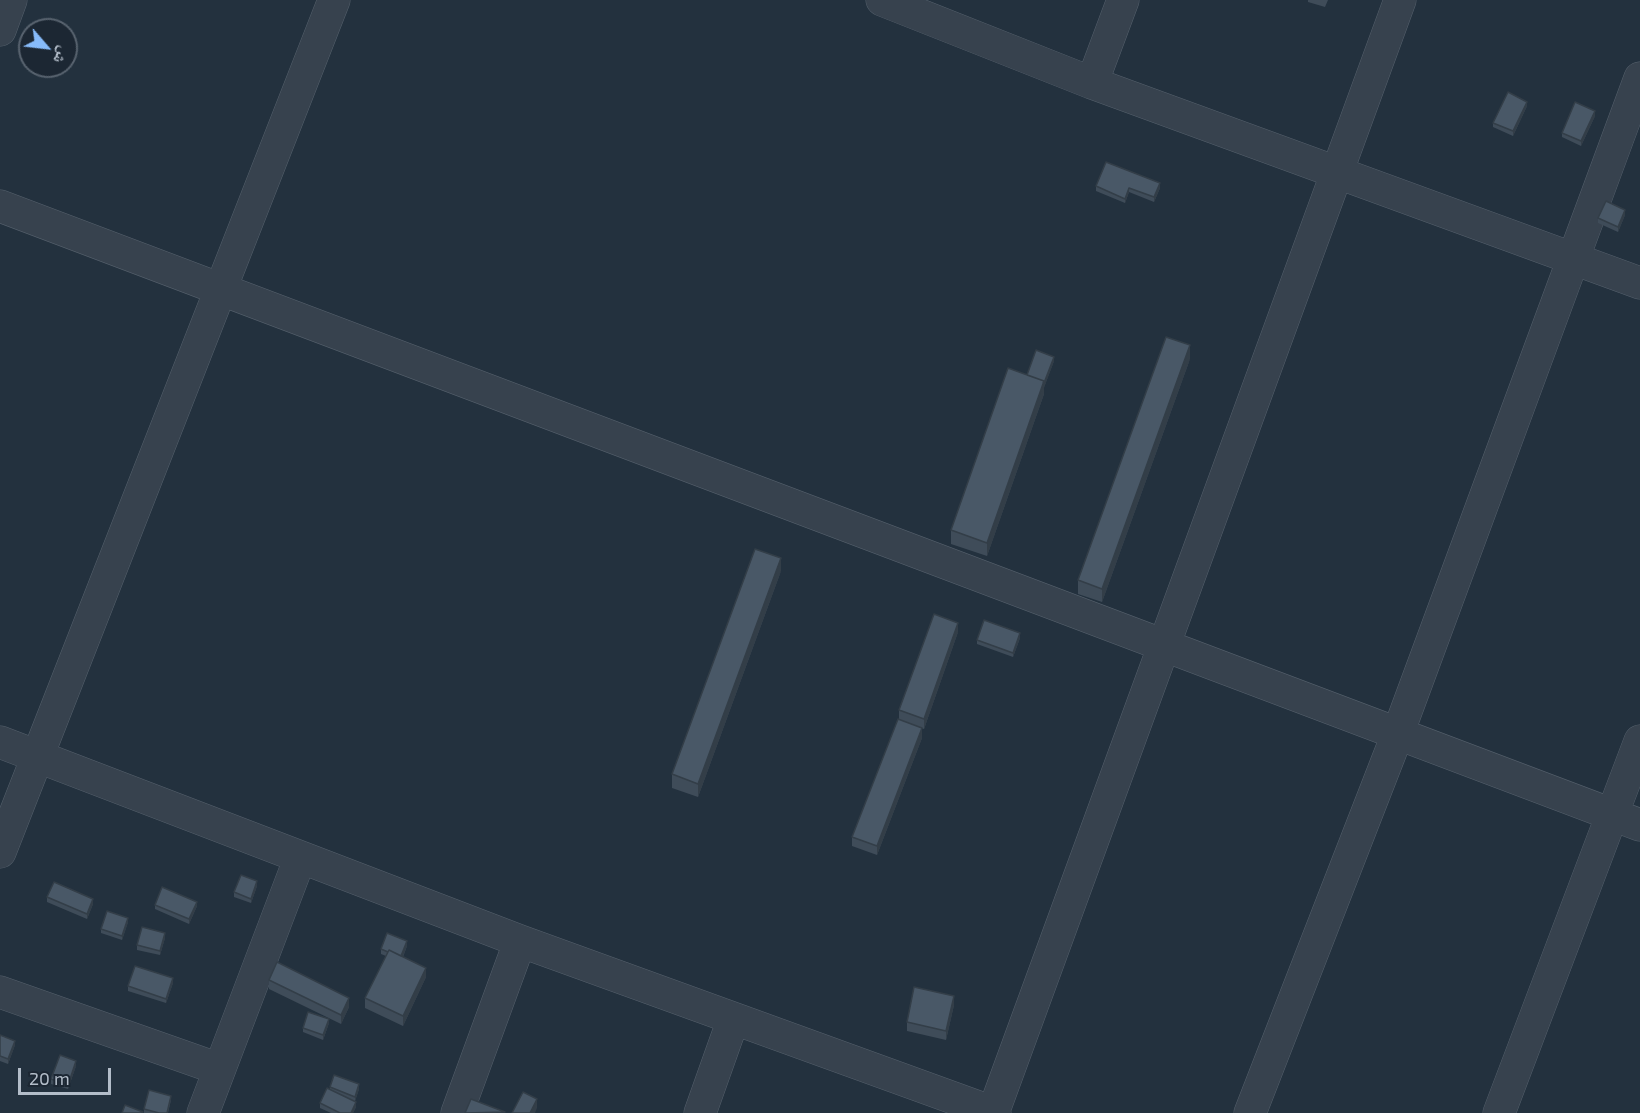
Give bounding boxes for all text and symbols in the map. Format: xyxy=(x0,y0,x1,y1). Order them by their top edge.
north arrow xyxy=(18,18,78,78)
text: ش xyxy=(50,44,75,68)
scale bar xyxy=(21,1056,114,1094)
text: 20 m xyxy=(29,1067,70,1089)

